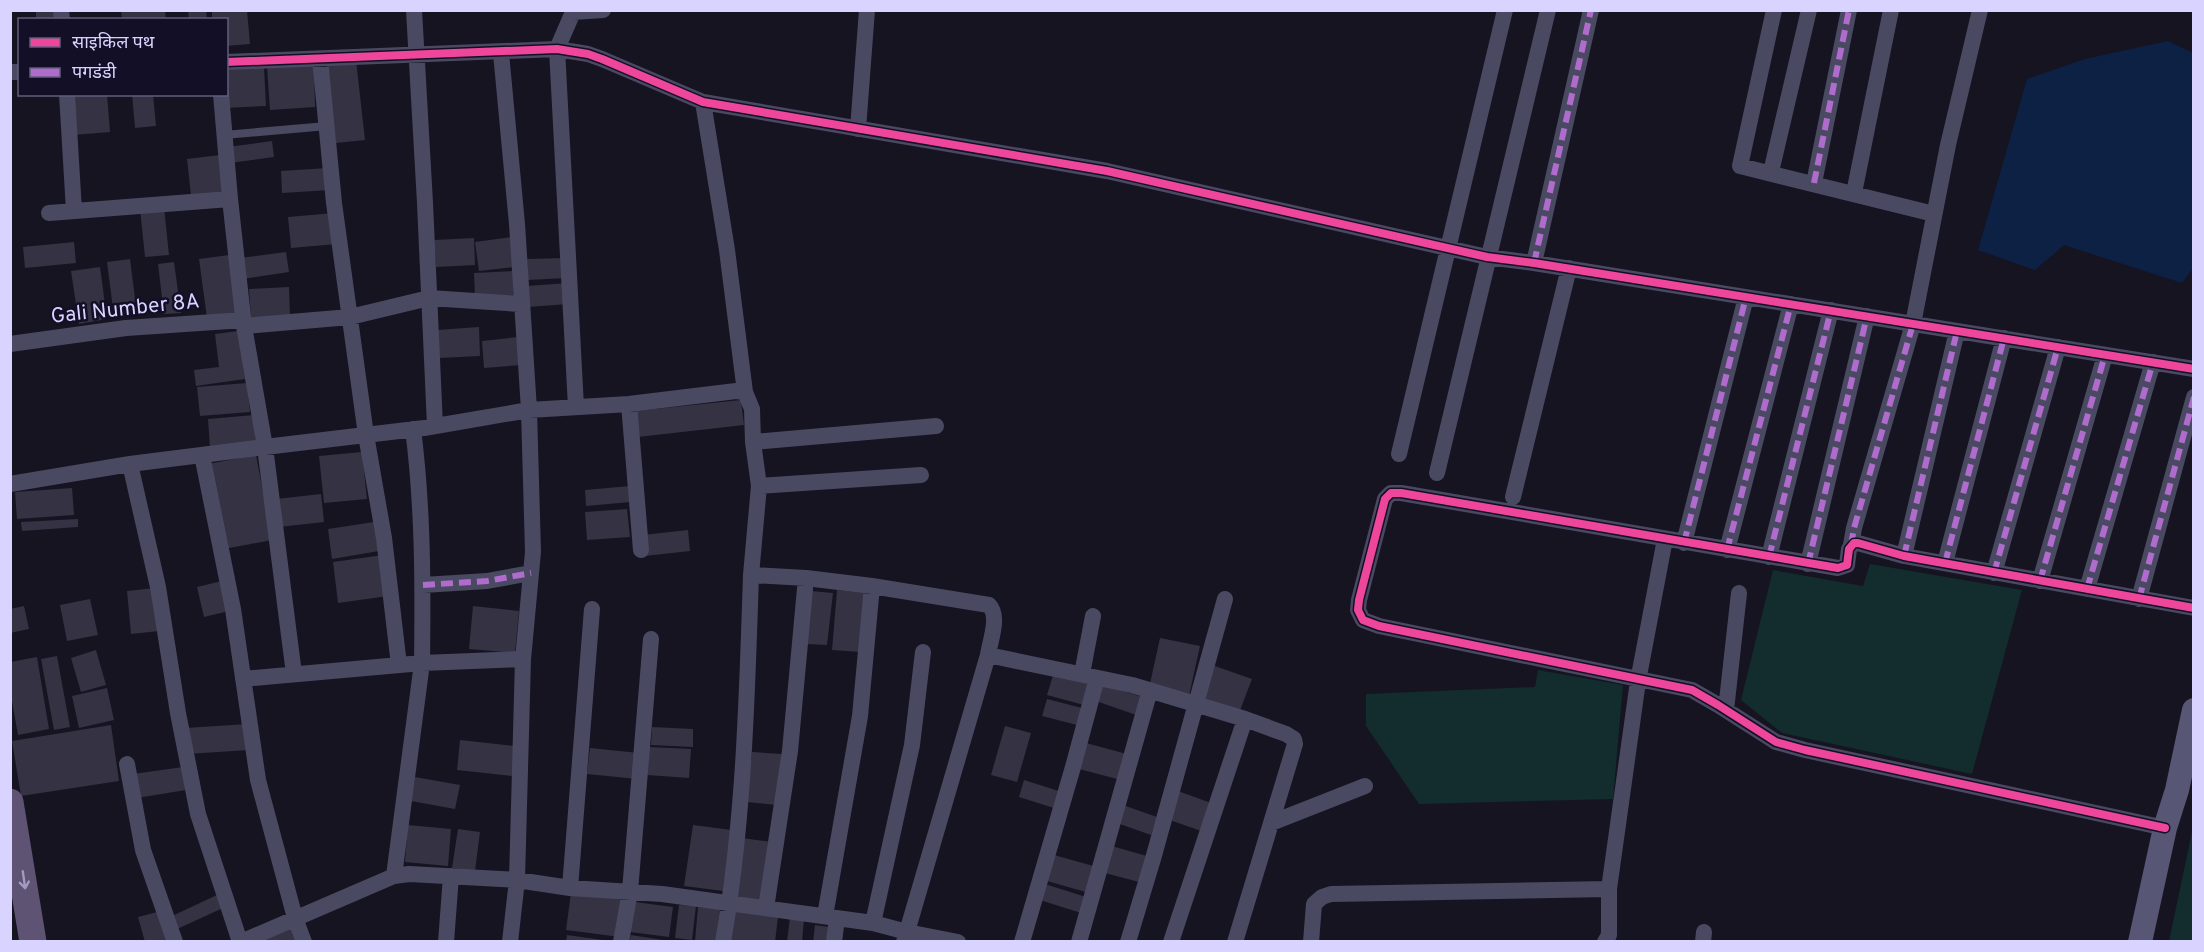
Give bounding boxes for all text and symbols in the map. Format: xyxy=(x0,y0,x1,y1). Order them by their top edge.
legend xyxy=(18,18,228,96)
text: साइकिल पथ xyxy=(72,32,155,55)
text: पगडंडी xyxy=(72,62,117,85)
street label: Gali Number 8A xyxy=(49,288,201,331)
one-way arrow xyxy=(18,870,29,889)

